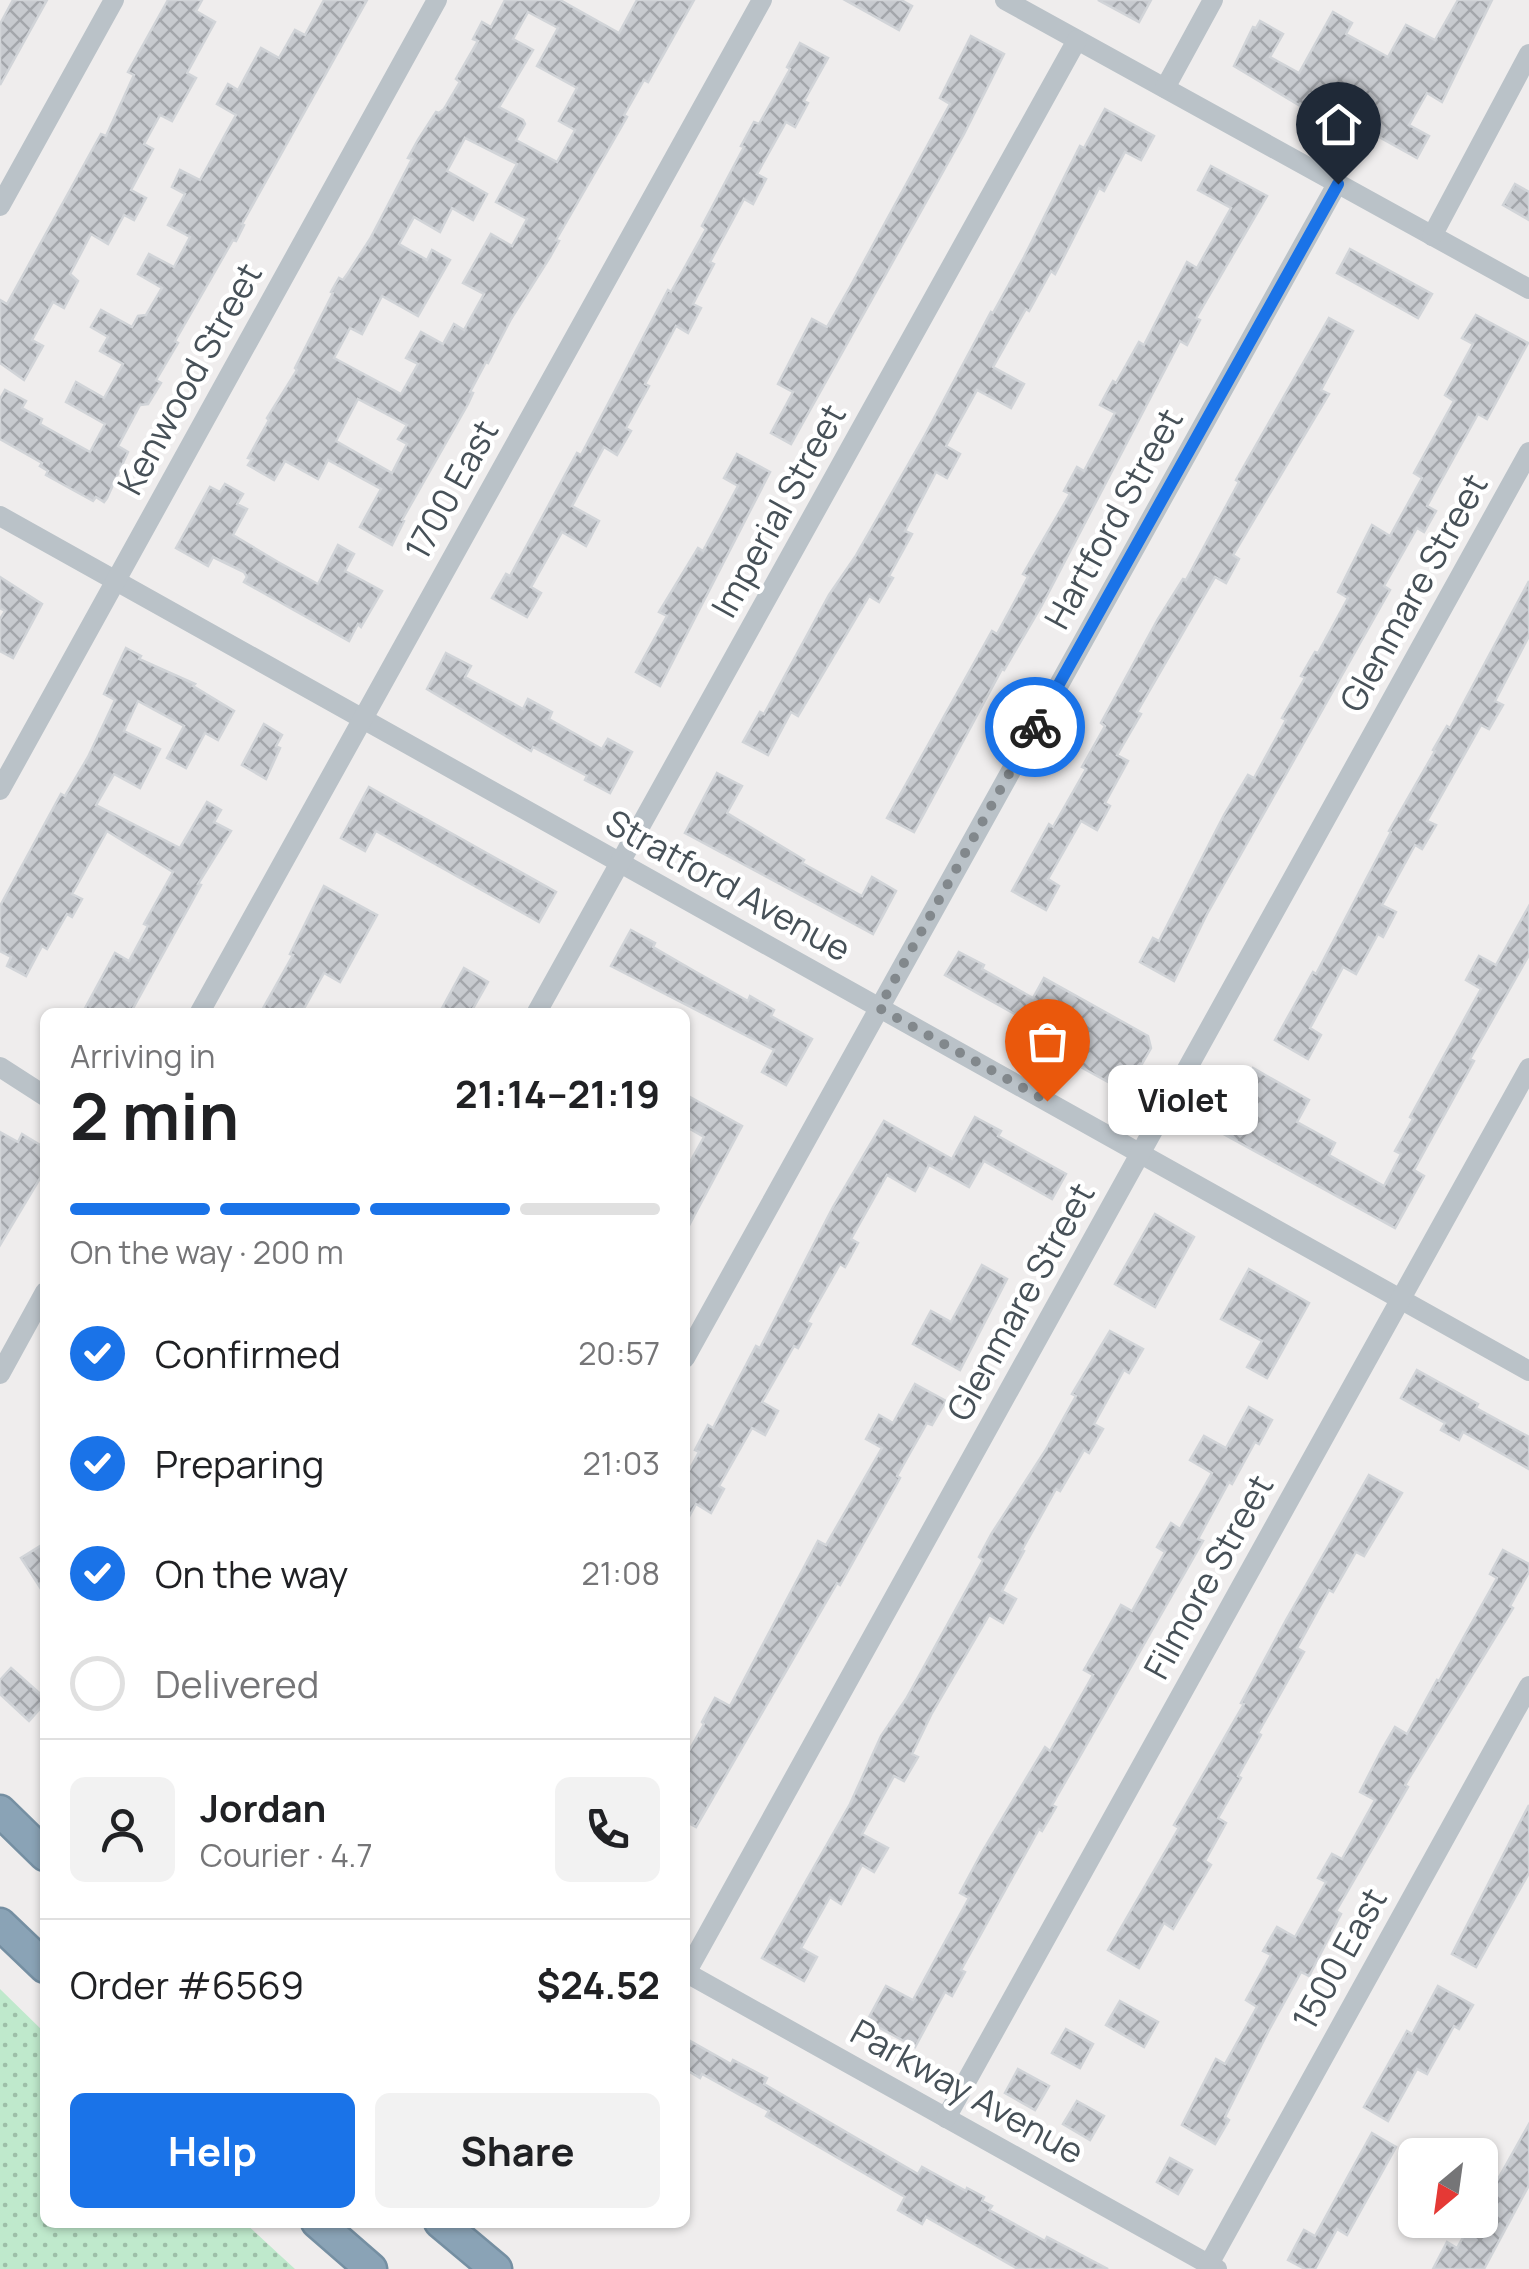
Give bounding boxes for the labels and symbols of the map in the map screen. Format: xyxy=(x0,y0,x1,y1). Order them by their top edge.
pin xyxy=(1296,82,1381,185)
street label: Kenwood Street xyxy=(106,254,273,503)
street label: Imperial Street xyxy=(700,395,857,626)
street label: Hartford Street xyxy=(1033,400,1194,637)
street label: 1700 East xyxy=(393,411,509,568)
street label: Glenmare Street xyxy=(1328,465,1498,720)
courier xyxy=(985,677,1085,777)
street label: Stratford Avenue xyxy=(597,798,860,972)
pin xyxy=(1005,999,1090,1102)
callout: Violet xyxy=(1107,1066,1257,1136)
street label: Glenmare Street xyxy=(935,1174,1105,1429)
street label: Filmore Street xyxy=(1132,1466,1284,1687)
street label: 1500 East xyxy=(1280,1879,1398,2038)
street label: Parkway Avenue xyxy=(842,2007,1092,2175)
north arrow xyxy=(1398,2138,1498,2238)

